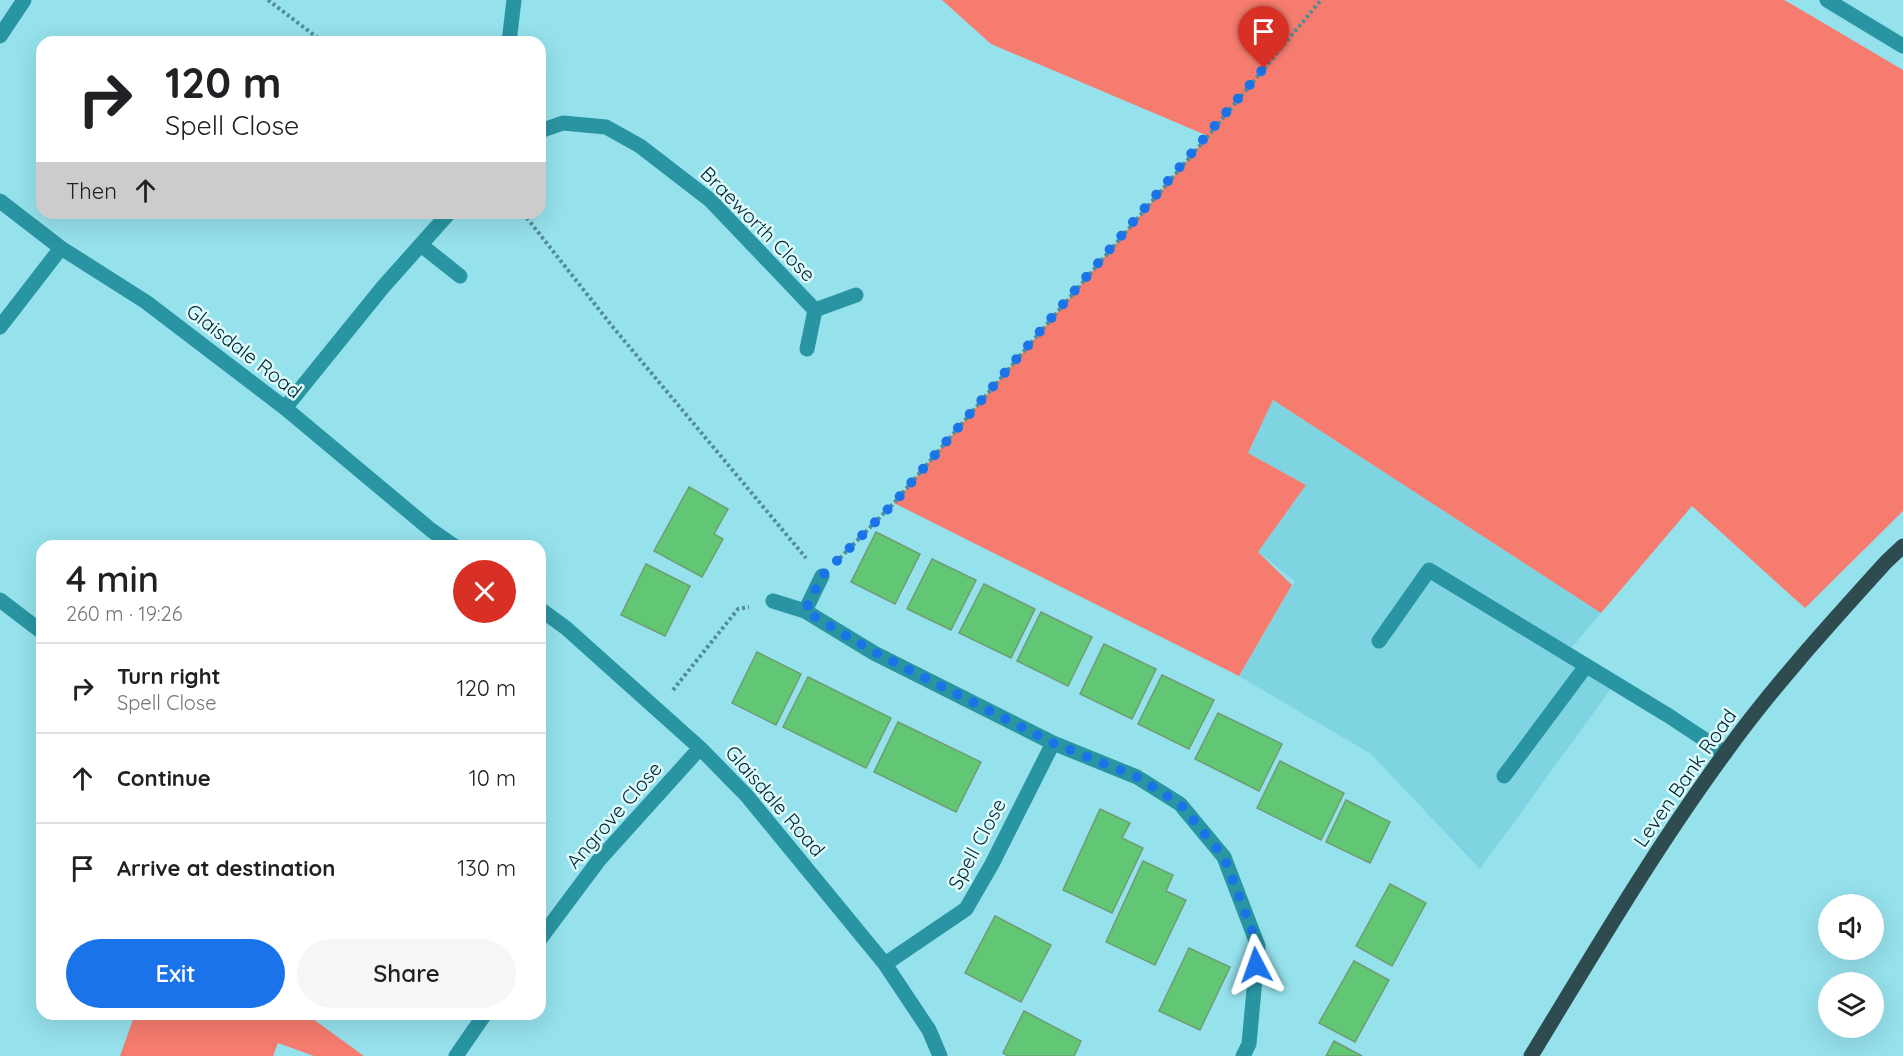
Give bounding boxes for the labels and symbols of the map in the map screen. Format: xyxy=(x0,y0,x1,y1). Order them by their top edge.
pin xyxy=(1238,6,1289,68)
street label: Braeworth Close xyxy=(696,161,821,286)
street label: Glaisdale Road xyxy=(182,298,307,403)
street label: Leven Bank Road xyxy=(1628,704,1742,852)
street label: Glaisdale Road xyxy=(720,740,831,861)
street label: Angrove Close xyxy=(560,756,667,873)
street label: Spell Close xyxy=(942,794,1011,894)
position arrow xyxy=(1224,933,1288,997)

